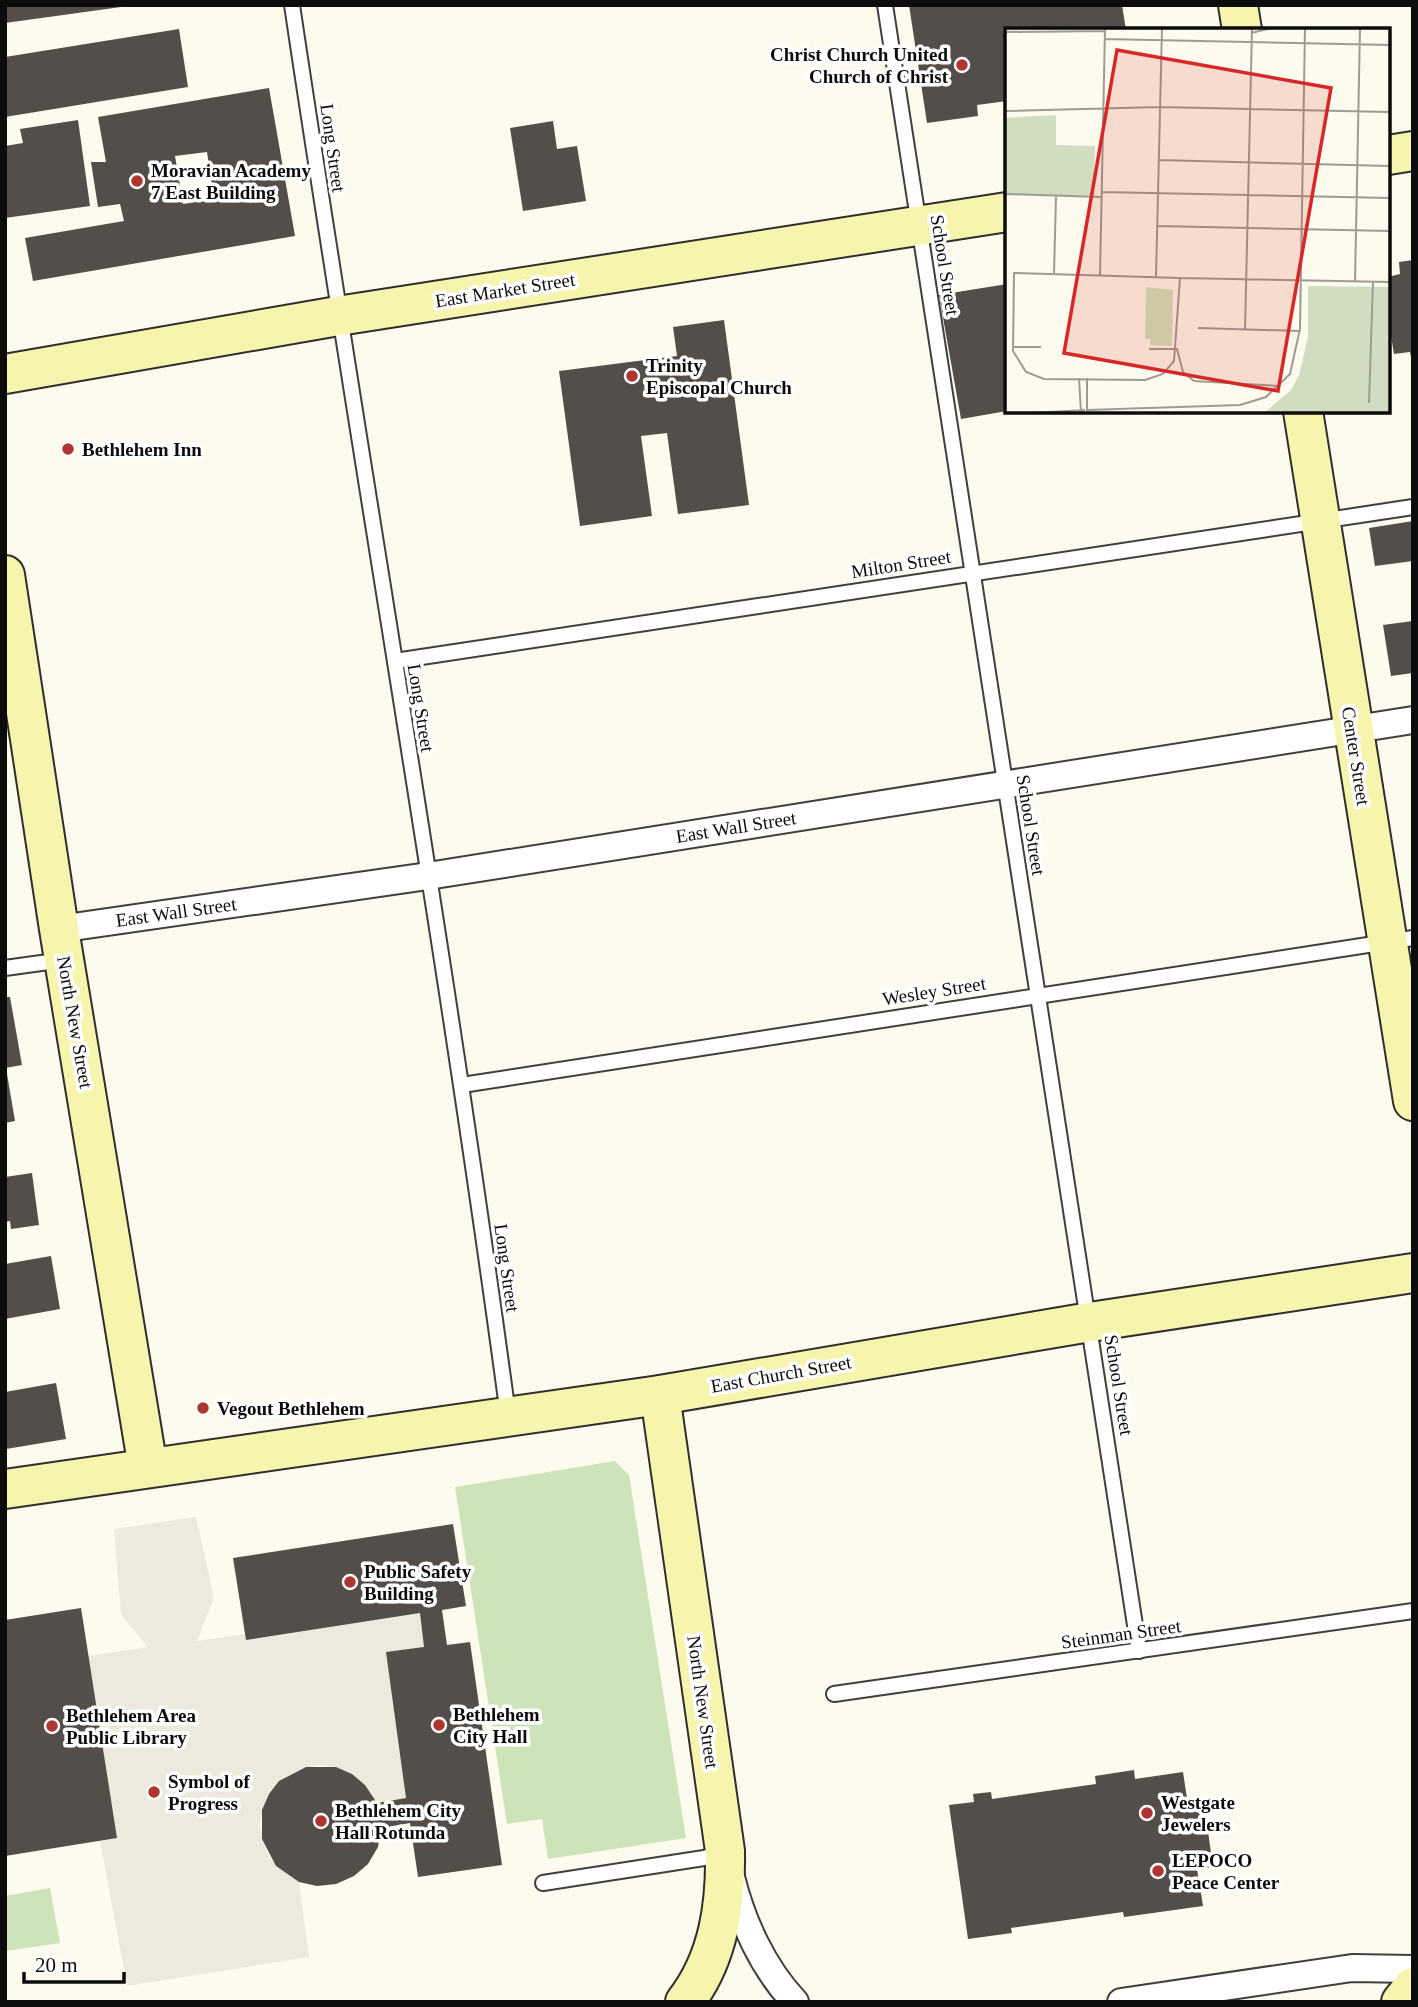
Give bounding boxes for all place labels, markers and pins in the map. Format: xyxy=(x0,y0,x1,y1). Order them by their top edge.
place label: Christ Church United Church of Christ xyxy=(770,44,949,87)
marker: Christ Church United Church of Christ xyxy=(954,57,970,73)
place label: Moravian Academy 7 East Building xyxy=(151,160,311,203)
marker: Moravian Academy 7 East Building xyxy=(129,173,145,189)
place label: Trinity Episcopal Church xyxy=(646,355,792,398)
marker: Trinity Episcopal Church xyxy=(624,368,640,384)
place label: Bethlehem Inn xyxy=(82,439,202,460)
marker: Bethlehem Inn xyxy=(60,441,76,457)
place label: Vegout Bethlehem xyxy=(217,1398,365,1419)
marker: Vegout Bethlehem xyxy=(195,1400,211,1416)
place label: Public Safety Building xyxy=(364,1561,472,1604)
marker: Public Safety Building xyxy=(342,1574,358,1590)
place label: Bethlehem City Hall xyxy=(453,1704,540,1747)
place label: Bethlehem Area Public Library xyxy=(66,1705,196,1748)
marker: Bethlehem City Hall xyxy=(431,1717,447,1733)
marker: Bethlehem Area Public Library xyxy=(44,1718,60,1734)
place label: Symbol of Progress xyxy=(168,1771,250,1814)
marker: Symbol of Progress xyxy=(146,1784,162,1800)
place label: Westgate Jewelers xyxy=(1161,1792,1235,1835)
place label: Bethlehem City Hall Rotunda xyxy=(335,1800,462,1843)
marker: Westgate Jewelers xyxy=(1139,1805,1155,1821)
marker: Bethlehem City Hall Rotunda xyxy=(313,1813,329,1829)
place label: LEPOCO Peace Center xyxy=(1172,1850,1280,1893)
marker: LEPOCO Peace Center xyxy=(1150,1863,1166,1879)

